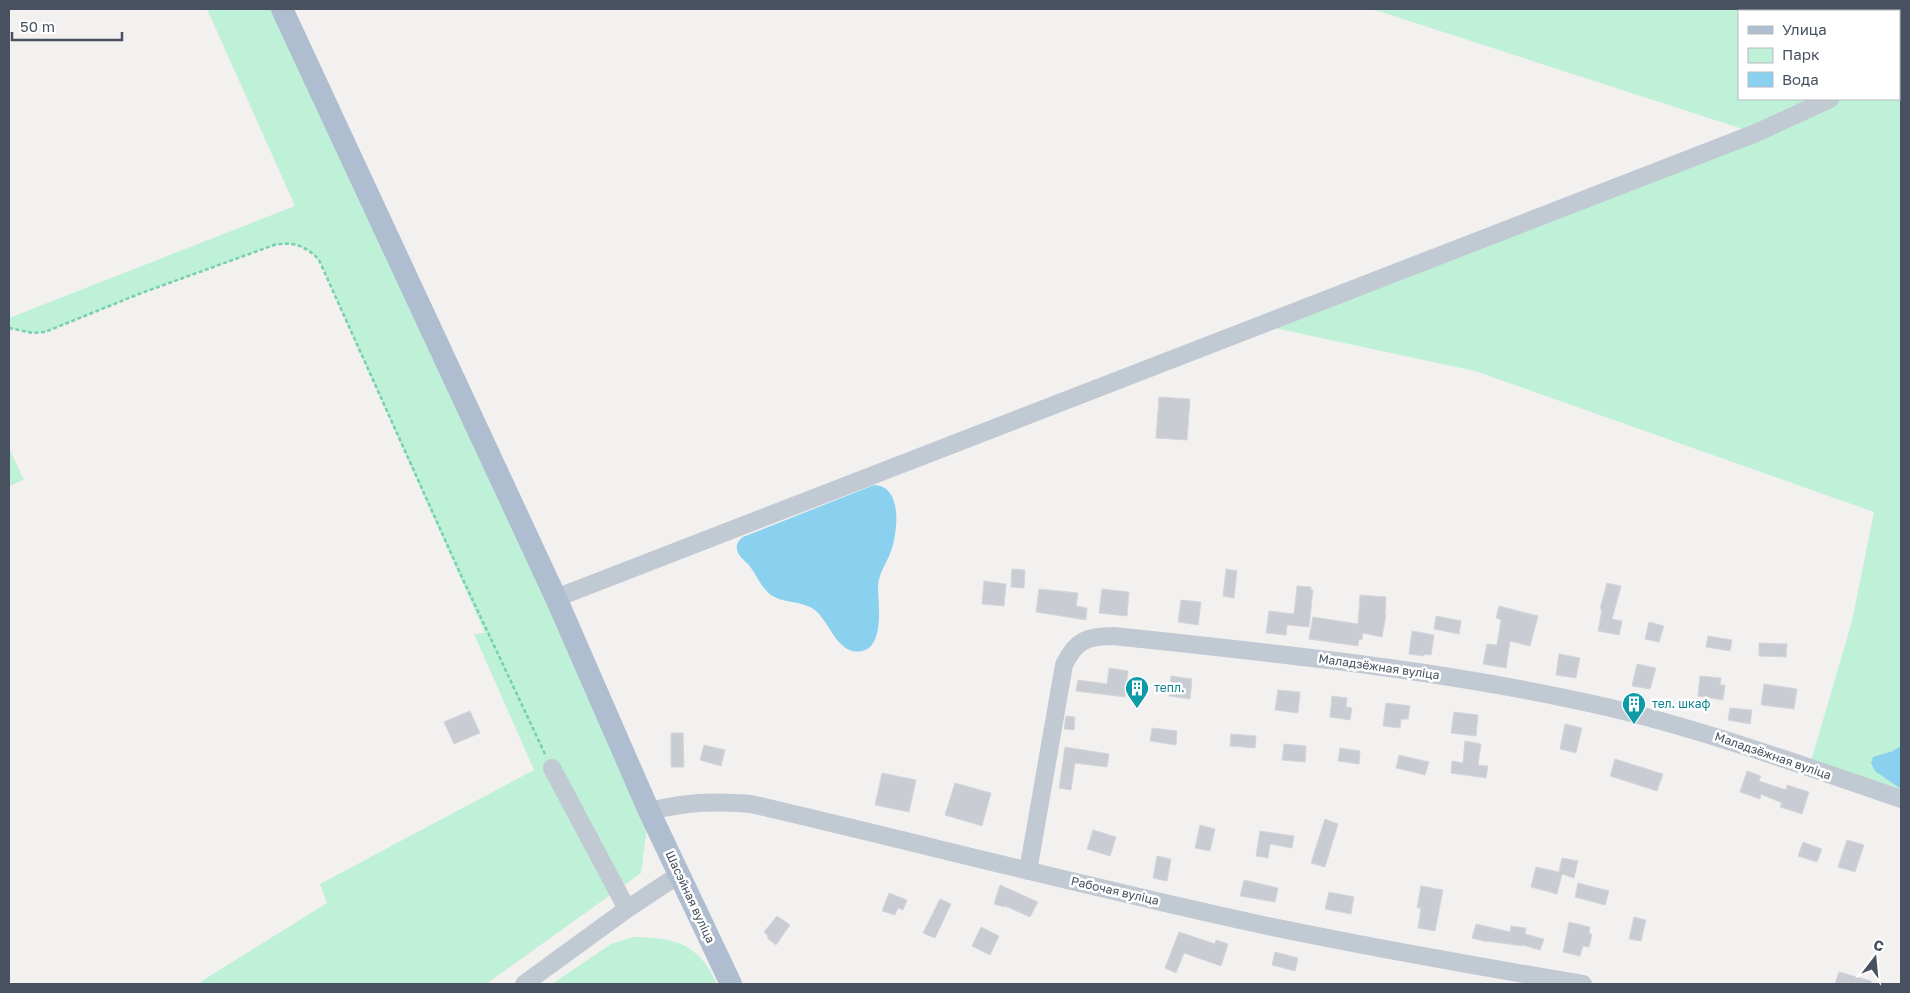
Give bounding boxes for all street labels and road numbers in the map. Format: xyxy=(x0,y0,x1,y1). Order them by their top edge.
street label: Маладзёжная вуліца xyxy=(1317,651,1441,682)
street label: Маладзёжная вуліца xyxy=(1713,729,1833,783)
street label: Шасэйная вуліца xyxy=(662,848,718,945)
street label: Рабочая вуліца xyxy=(1070,873,1161,908)

